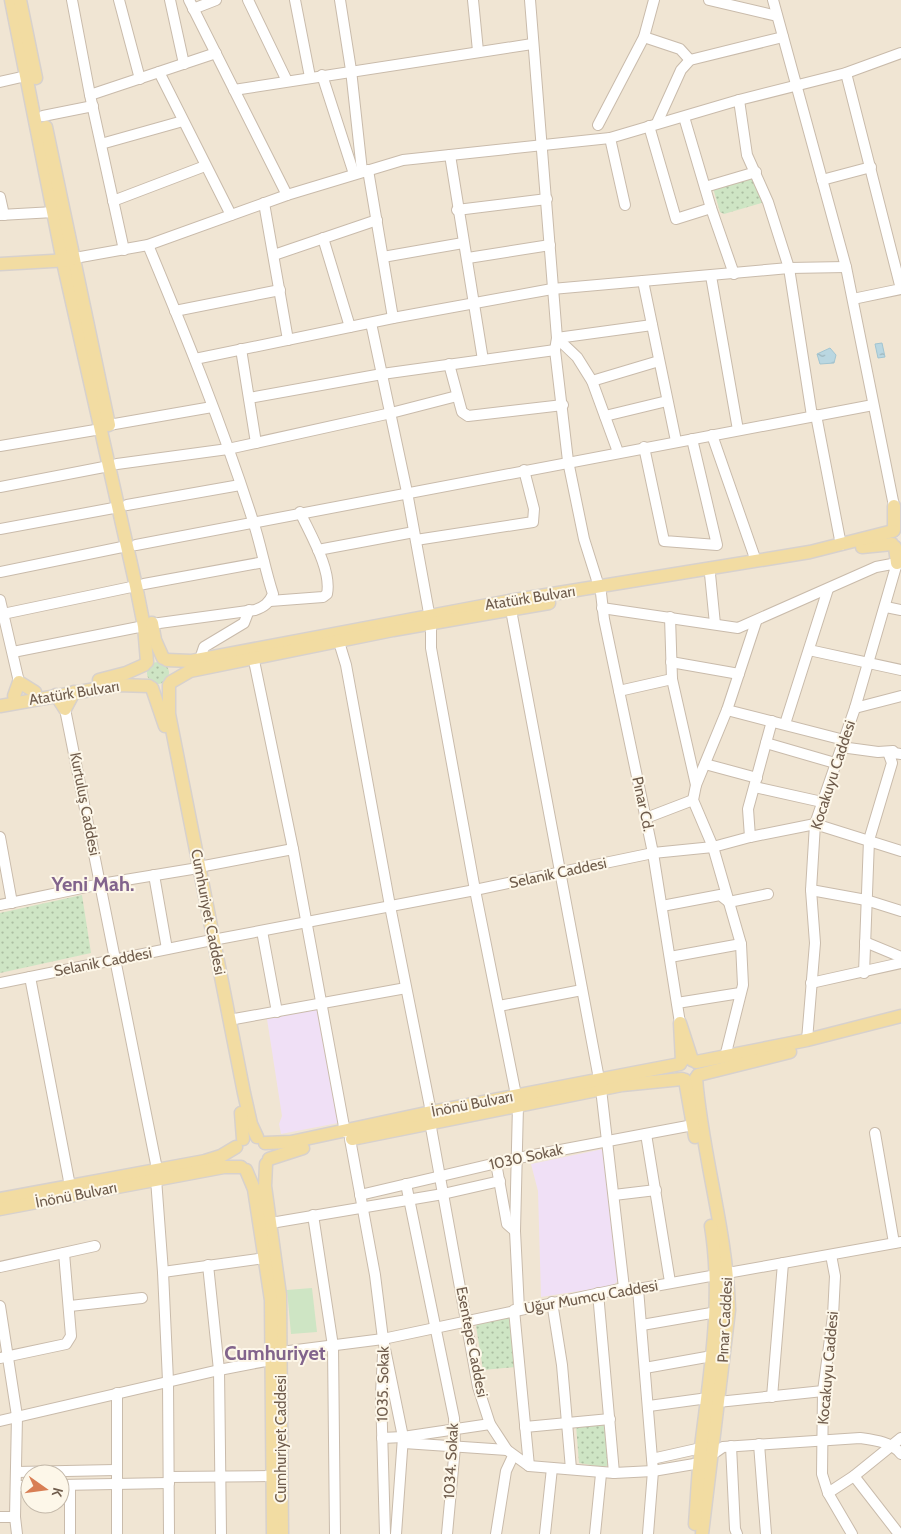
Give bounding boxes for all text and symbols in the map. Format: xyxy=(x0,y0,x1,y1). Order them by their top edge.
street label: Atatürk Bulvarı xyxy=(484,582,576,614)
street label: Atatürk Bulvarı xyxy=(28,677,120,709)
street label: Kocakuyu Caddesi xyxy=(807,718,859,832)
street label: Kurtuluş Caddesi xyxy=(66,751,104,857)
street label: Pınar Cd. xyxy=(628,775,658,833)
street label: Cumhuriyet Caddesi xyxy=(187,848,229,976)
street label: Selanik Caddesi xyxy=(508,854,608,892)
district label: Yeni Mah. xyxy=(50,872,135,896)
street label: Selanik Caddesi xyxy=(53,944,153,980)
street label: İnönü Bulvarı xyxy=(430,1086,514,1121)
street label: 1030 Sokak xyxy=(487,1140,565,1174)
street label: İnönü Bulvarı xyxy=(34,1177,118,1212)
street label: Uğur Mumcu Caddesi xyxy=(523,1276,659,1318)
street label: Pınar Caddesi xyxy=(714,1277,736,1363)
street label: Esentepe Caddesi xyxy=(452,1285,492,1399)
street label: Kocakuyu Caddesi xyxy=(814,1311,842,1425)
district label: Cumhuriyet xyxy=(224,1341,326,1365)
street label: 1035. Sokak xyxy=(373,1346,393,1422)
street label: Cumhuriyet Caddesi xyxy=(272,1375,290,1503)
street label: 1034. Sokak xyxy=(440,1422,462,1499)
north arrow xyxy=(20,1464,70,1514)
text: K xyxy=(48,1486,67,1499)

